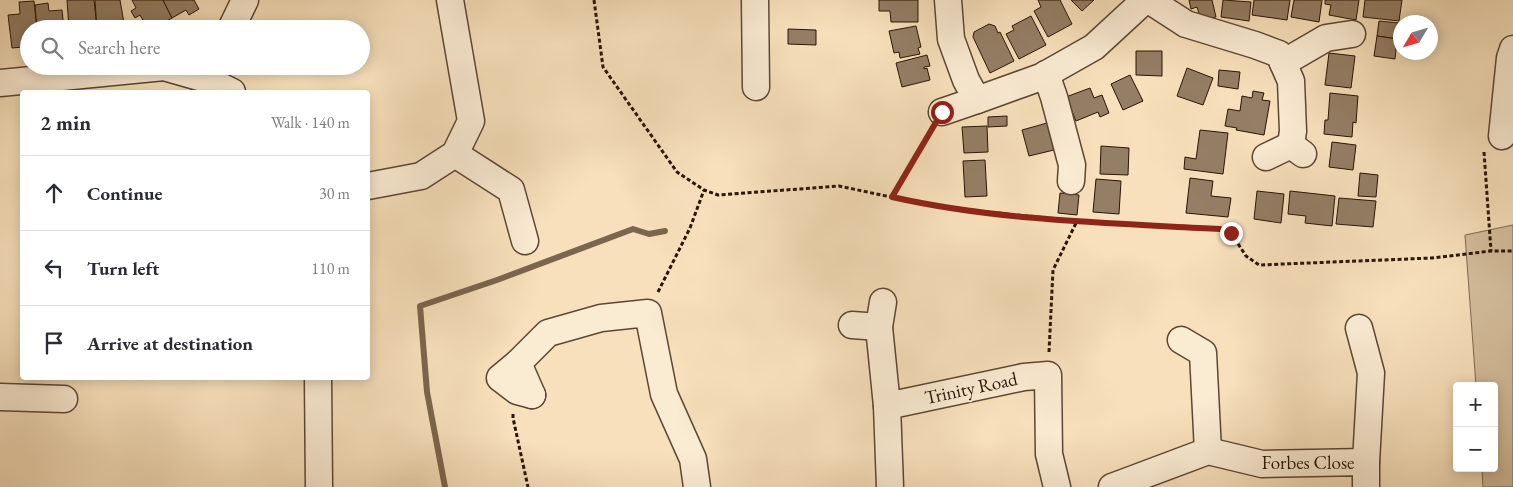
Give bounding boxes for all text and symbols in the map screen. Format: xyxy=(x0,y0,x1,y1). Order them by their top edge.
north arrow xyxy=(1393,15,1438,60)
search box xyxy=(20,20,370,75)
icon: search xyxy=(38,34,66,62)
text: Search here xyxy=(78,35,160,60)
route start xyxy=(931,101,954,124)
text: 2 min xyxy=(40,109,91,136)
text: Walk · 140 m xyxy=(271,112,350,133)
icon: ahead xyxy=(40,179,68,207)
text: Continue xyxy=(87,181,162,206)
text: 30 m xyxy=(319,183,350,204)
route end xyxy=(1220,222,1243,245)
icon: left xyxy=(40,254,68,282)
text: Turn left xyxy=(87,256,159,281)
text: 110 m xyxy=(311,258,350,279)
icon: arrive xyxy=(40,329,68,357)
text: Arrive at destination xyxy=(87,331,253,356)
street label: Trinity Road xyxy=(922,366,1020,410)
map controls xyxy=(1453,382,1498,472)
button: + xyxy=(1453,382,1498,427)
button: − xyxy=(1453,427,1498,472)
street label: Forbes Close xyxy=(1261,450,1355,475)

